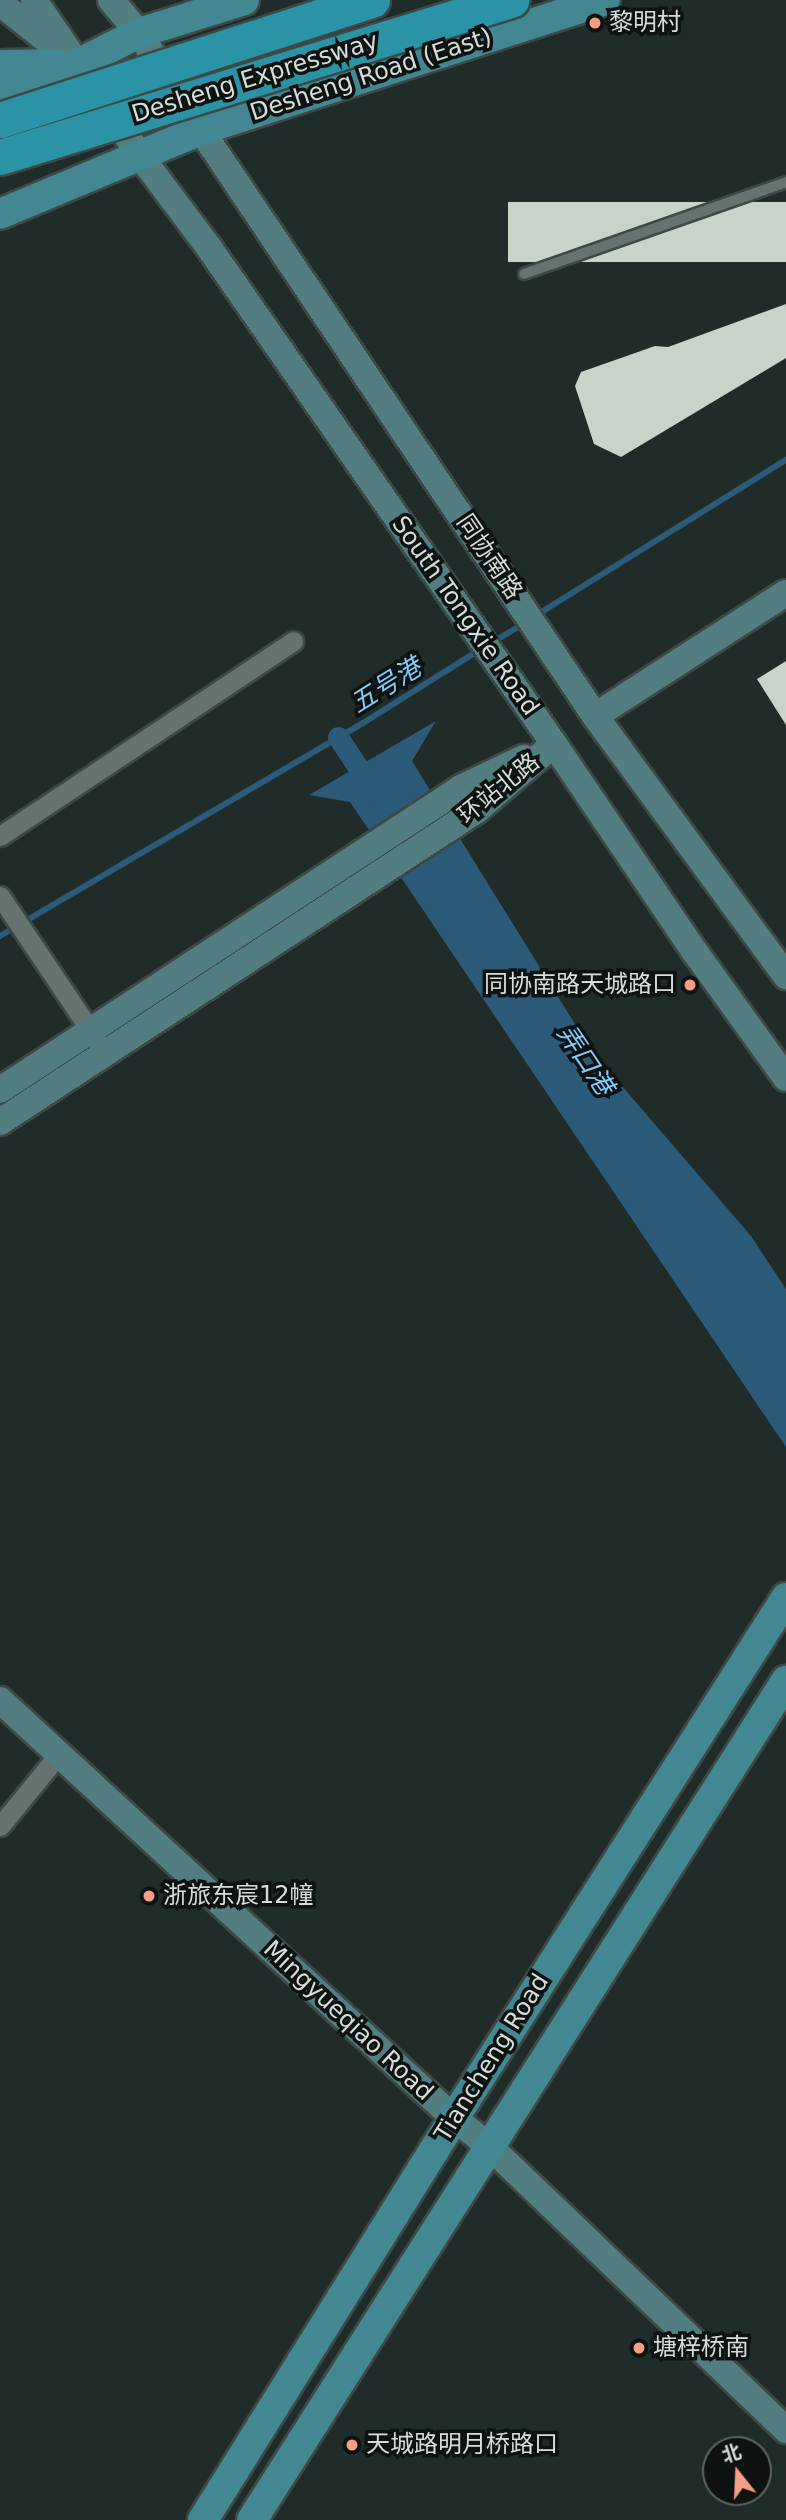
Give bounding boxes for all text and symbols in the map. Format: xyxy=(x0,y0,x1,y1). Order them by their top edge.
place label: 黎明村 xyxy=(609,9,681,37)
marker: 黎明村 xyxy=(587,15,603,31)
street label: Desheng Road (East) xyxy=(247,22,495,128)
street label: Desheng Expressway xyxy=(128,27,382,129)
street label: 同协南路 xyxy=(450,509,528,605)
street label: South Tongxie Road xyxy=(385,511,545,721)
water label: 五号港 xyxy=(345,652,427,720)
street label: 环站北路 xyxy=(453,748,545,830)
place label: 同协南路天城路口 xyxy=(484,971,676,999)
marker: 同协南路天城路口 xyxy=(682,977,698,993)
water label: 弄口港 xyxy=(550,1019,620,1101)
place label: 浙旅东宸12幢 xyxy=(163,1882,314,1910)
marker: 浙旅东宸12幢 xyxy=(141,1888,157,1904)
street label: Mingyueqiao Road xyxy=(257,1935,439,2107)
street label: Tiancheng Road xyxy=(429,1969,555,2147)
place label: 塘梓桥南 xyxy=(653,2334,749,2362)
marker: 塘梓桥南 xyxy=(631,2340,647,2356)
place label: 天城路明月桥路口 xyxy=(366,2431,558,2459)
north arrow xyxy=(702,2436,772,2506)
marker: 天城路明月桥路口 xyxy=(344,2437,360,2453)
text: 北 xyxy=(719,2440,744,2466)

